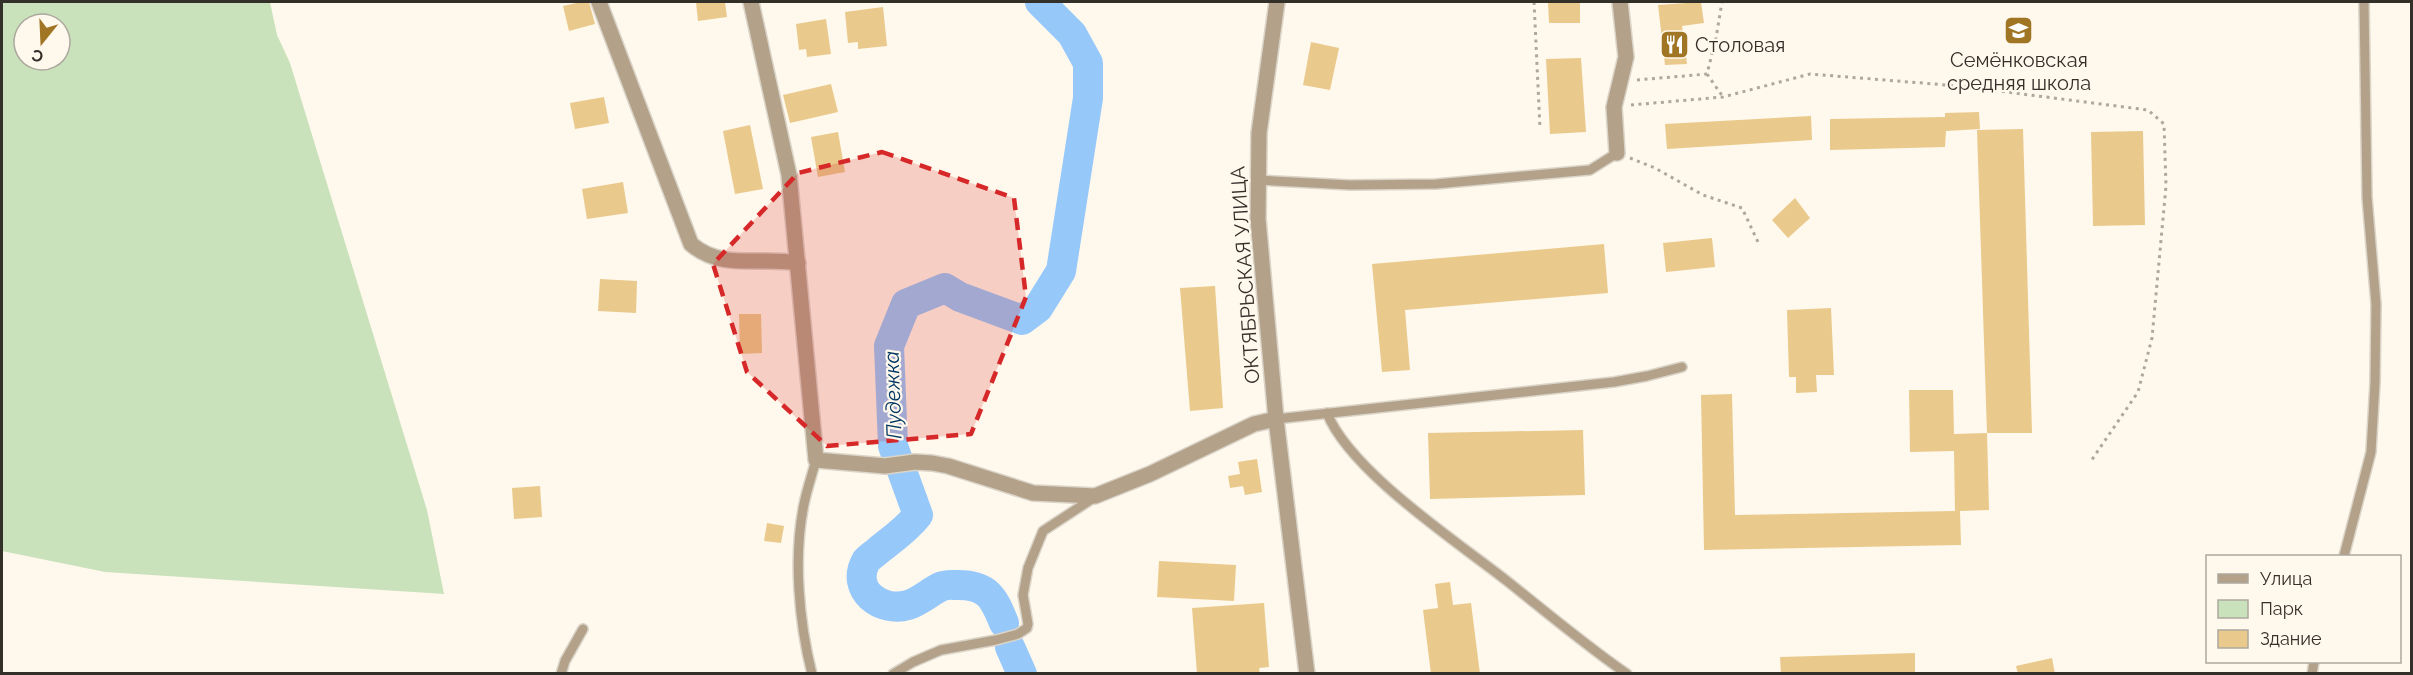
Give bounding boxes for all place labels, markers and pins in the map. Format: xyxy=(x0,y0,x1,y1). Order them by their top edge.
school or university icon: Семёнковская средняя школа xyxy=(2003,14,2035,46)
restaurant icon: Столовая xyxy=(1658,29,1690,61)
place label: Столовая xyxy=(1695,33,1785,57)
place label: Семёнковская средняя школа xyxy=(1947,48,2091,95)

